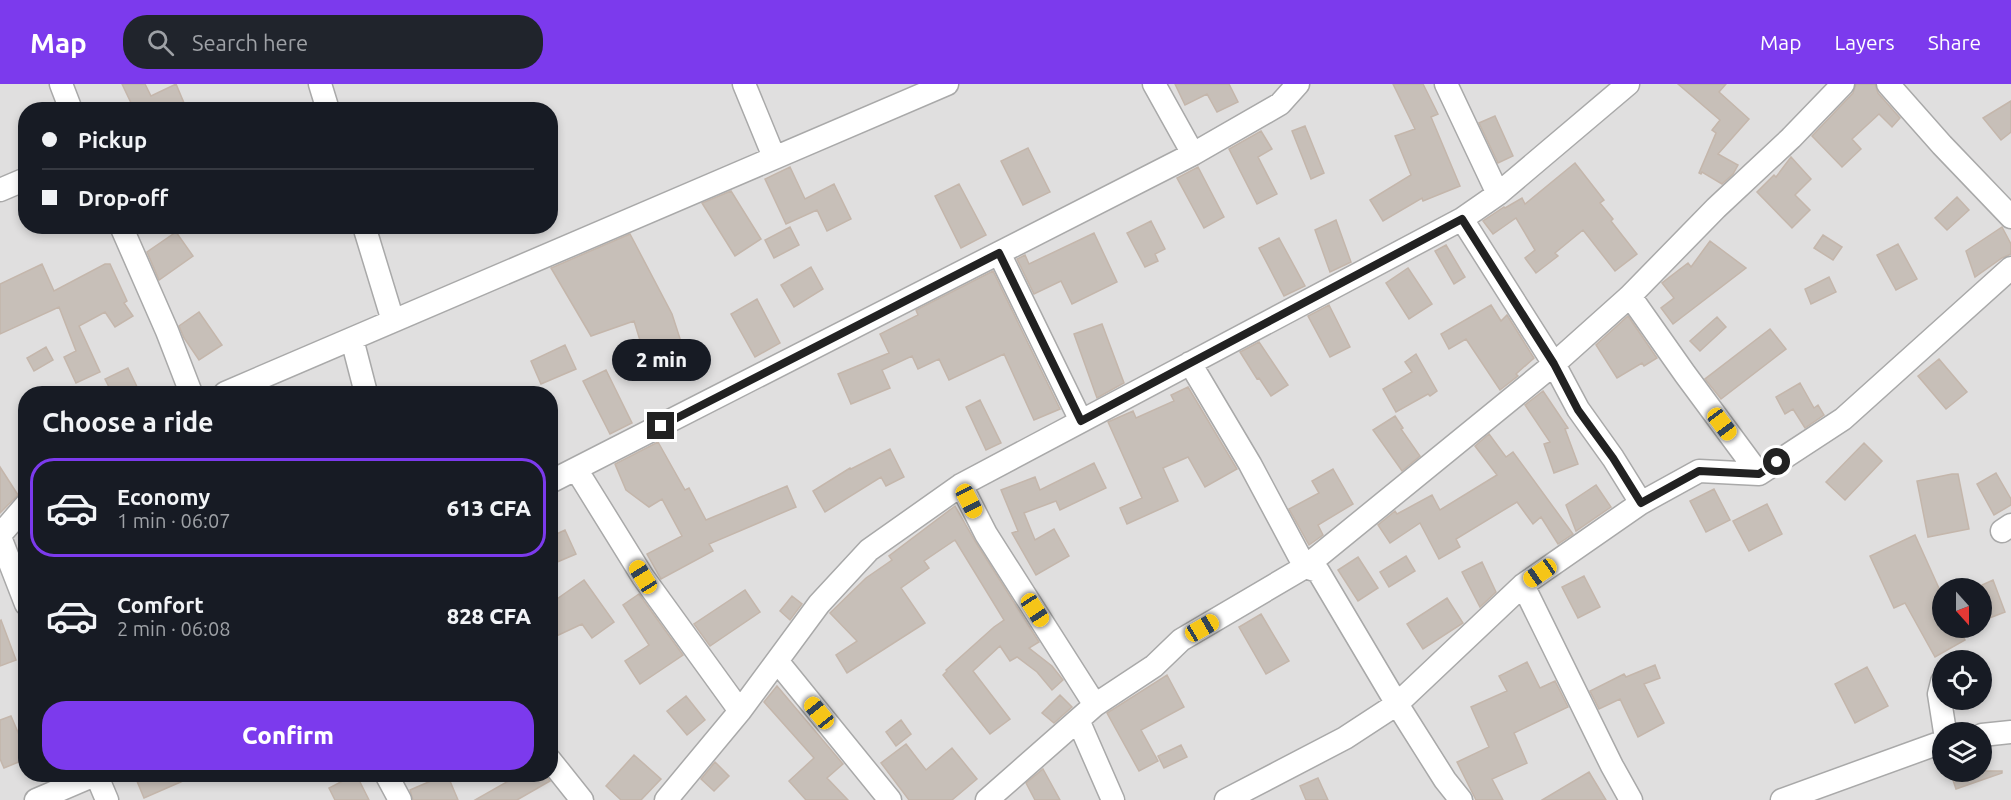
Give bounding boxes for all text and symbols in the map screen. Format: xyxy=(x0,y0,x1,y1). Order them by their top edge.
search box xyxy=(123,15,543,69)
icon: search xyxy=(144,26,177,59)
text: Map xyxy=(30,27,87,58)
text: Search here xyxy=(192,30,308,55)
text: Map xyxy=(1760,30,1801,54)
text: Layers xyxy=(1834,30,1895,54)
text: Share xyxy=(1928,30,1981,54)
text: Pickup xyxy=(78,127,147,152)
text: Drop-off xyxy=(78,185,168,210)
callout: 2 min xyxy=(612,339,710,381)
text: 2 min xyxy=(636,348,687,371)
car xyxy=(1704,404,1740,444)
text: Choose a ride xyxy=(42,407,214,437)
route end xyxy=(647,412,674,439)
route start xyxy=(1763,448,1790,475)
icon: car xyxy=(45,481,99,535)
car xyxy=(953,481,985,521)
text: Economy xyxy=(117,484,210,509)
text: 613 CFA xyxy=(447,495,531,520)
text: 1 min · 06:07 xyxy=(117,509,231,532)
car xyxy=(1520,555,1560,591)
car xyxy=(626,557,660,597)
north arrow xyxy=(1932,578,1992,638)
map controls xyxy=(1932,578,1992,782)
icon: car xyxy=(45,589,99,643)
car xyxy=(1018,590,1052,630)
text: Comfort xyxy=(117,592,204,617)
text: 828 CFA xyxy=(447,603,531,628)
car xyxy=(1182,611,1222,645)
text: 2 min · 06:08 xyxy=(117,617,231,640)
button: locate xyxy=(1932,650,1992,710)
car xyxy=(801,693,837,733)
button: Confirm xyxy=(42,701,534,770)
button: layers xyxy=(1932,722,1992,782)

